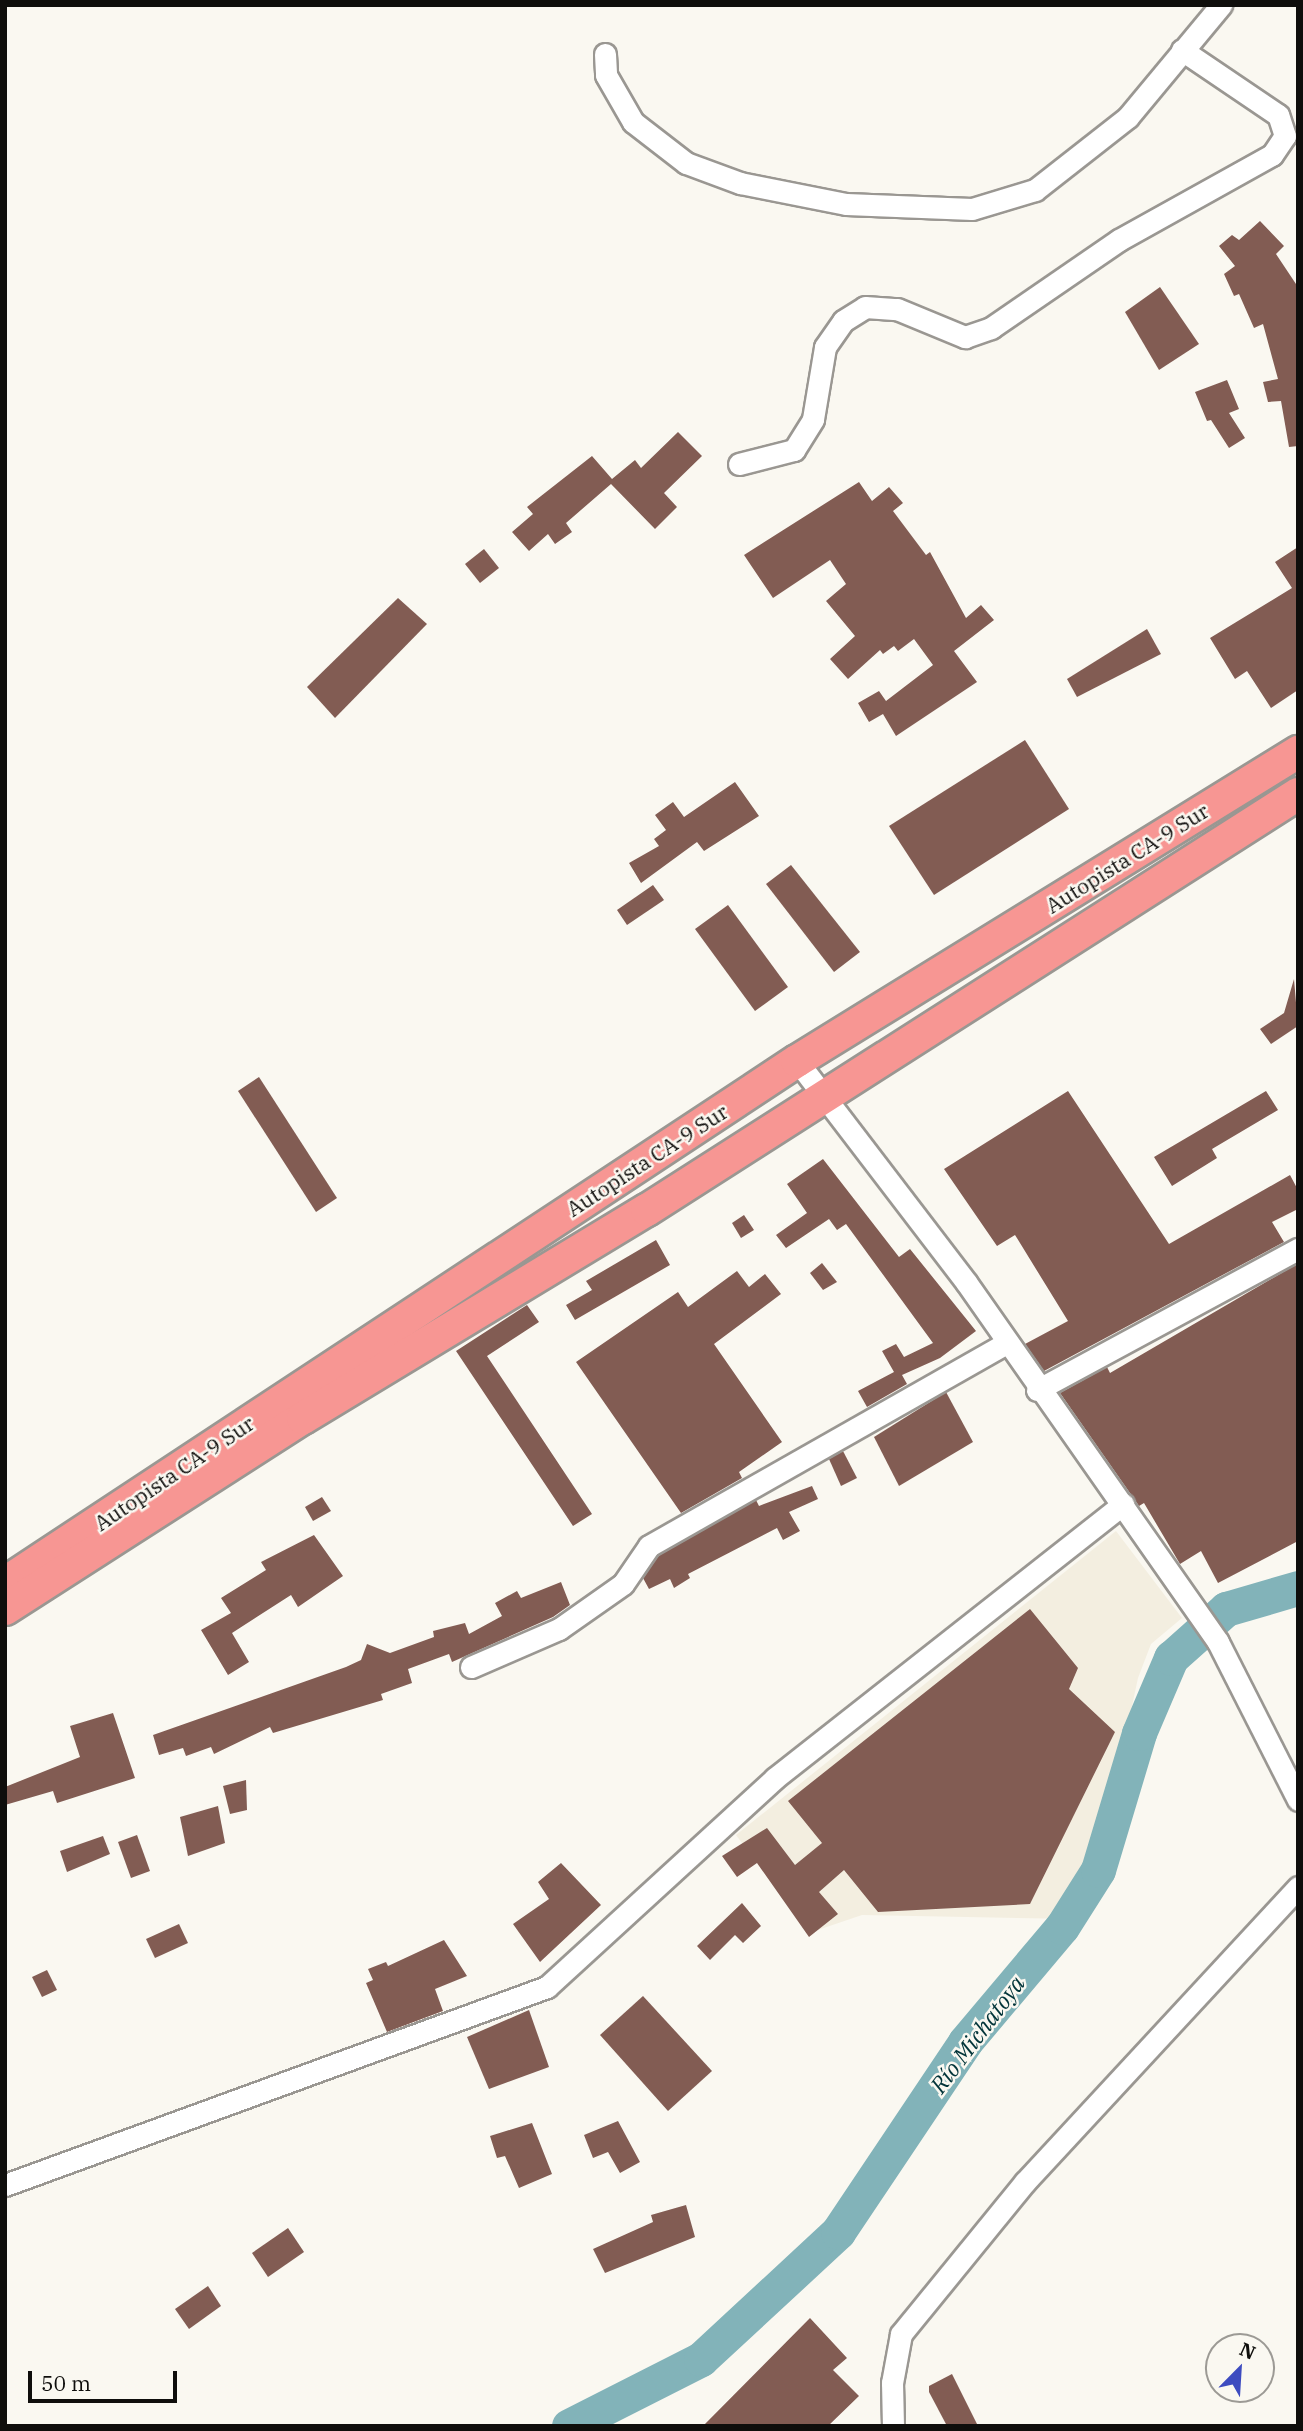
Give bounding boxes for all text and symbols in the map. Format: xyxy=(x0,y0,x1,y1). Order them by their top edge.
street label: Autopista CA-9 Sur xyxy=(1041,798,1213,918)
street label: Autopista CA-9 Sur xyxy=(562,1098,732,1222)
street label: Autopista CA-9 Sur xyxy=(89,1410,259,1536)
water label: Río Michatoya xyxy=(924,1970,1030,2098)
north arrow xyxy=(1205,2333,1275,2403)
text: N xyxy=(1236,2337,1259,2365)
scale bar xyxy=(32,2358,180,2402)
text: 50 m xyxy=(41,2369,91,2397)

